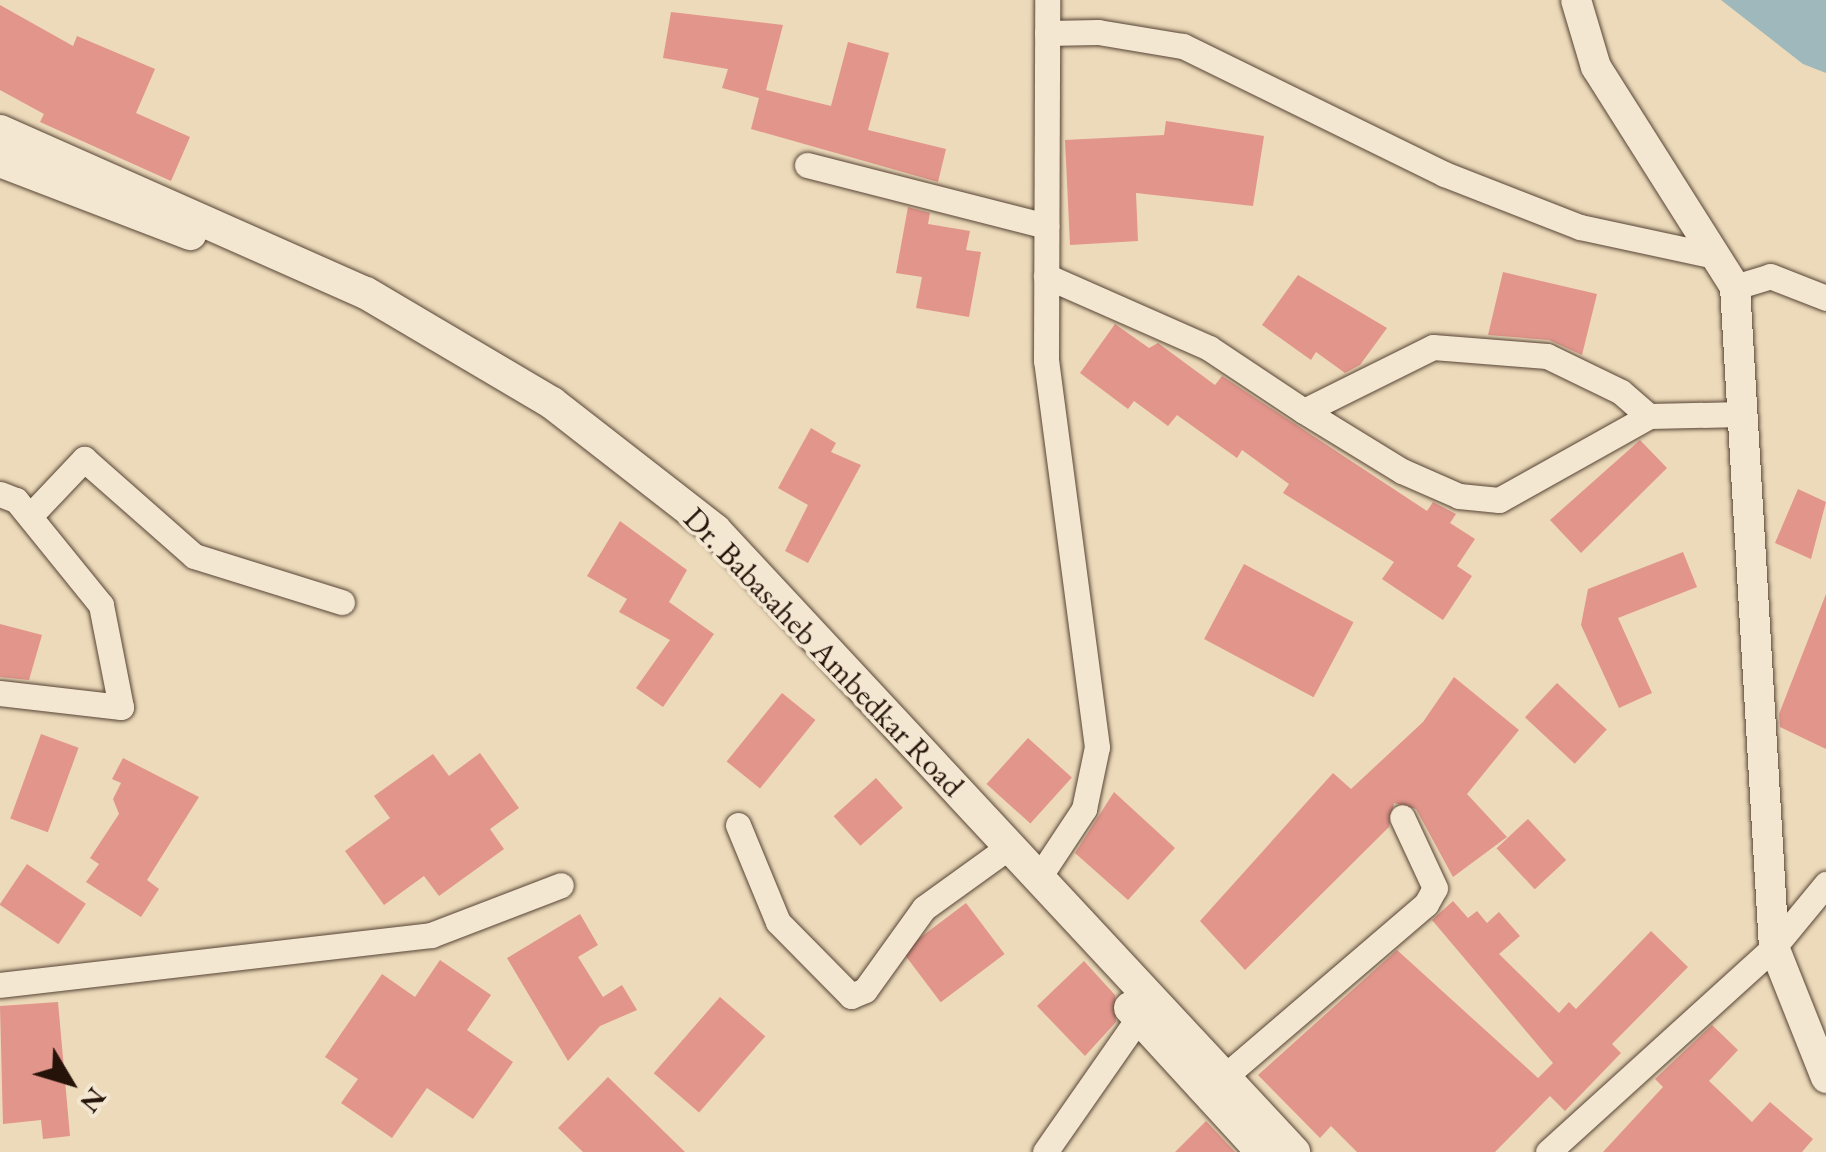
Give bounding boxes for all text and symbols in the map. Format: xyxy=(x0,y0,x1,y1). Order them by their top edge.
street label: Dr. Babasaheb Ambedkar Road xyxy=(676,499,972,805)
north arrow xyxy=(20,1032,120,1132)
text: N xyxy=(72,1080,115,1120)

